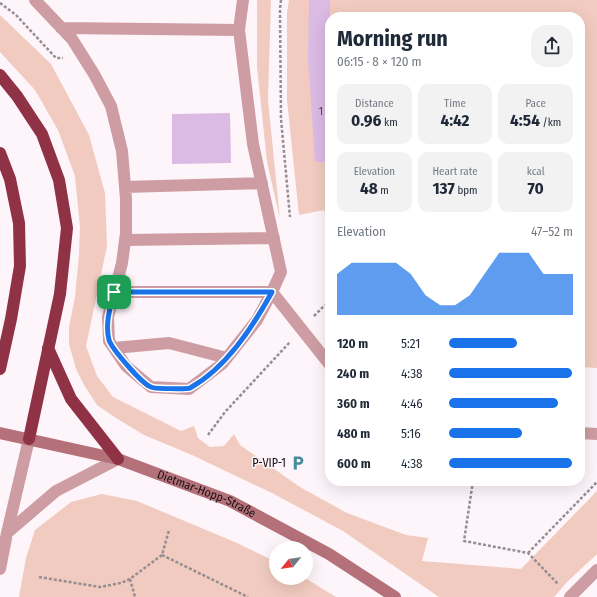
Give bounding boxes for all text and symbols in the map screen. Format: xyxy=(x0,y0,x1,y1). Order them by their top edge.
text: Morning run xyxy=(337,25,448,52)
button: share xyxy=(531,25,573,67)
text: 06:15 · 8 × 120 m xyxy=(337,54,421,69)
text: Distance xyxy=(355,97,394,110)
text: Time xyxy=(444,97,466,110)
text: Pace xyxy=(525,97,546,110)
house number: 1 xyxy=(319,106,323,118)
text: 0.96 xyxy=(351,110,381,131)
text: 4:42 xyxy=(441,110,469,131)
text: 4:54 xyxy=(510,110,540,131)
text: km xyxy=(381,116,398,129)
text: /km xyxy=(540,116,561,129)
text: Elevation xyxy=(354,165,395,178)
text: Heart rate xyxy=(432,165,478,178)
text: kcal xyxy=(527,165,545,178)
text: 48 xyxy=(360,178,378,199)
text: 137 xyxy=(432,178,455,199)
text: 70 xyxy=(527,178,544,199)
text: m xyxy=(378,184,389,197)
text: bpm xyxy=(455,184,478,197)
text: Elevation xyxy=(337,224,386,239)
text: 47–52 m xyxy=(531,224,573,239)
pin xyxy=(97,275,131,309)
icon: arrive xyxy=(103,281,125,303)
text: 120 m xyxy=(337,336,368,351)
text: 5:21 xyxy=(401,336,420,351)
text: 240 m xyxy=(337,366,369,381)
text: 4:38 xyxy=(401,366,423,381)
text: 360 m xyxy=(337,396,370,411)
text: 4:46 xyxy=(401,396,423,411)
text: 480 m xyxy=(337,426,370,441)
text: 5:16 xyxy=(401,426,421,441)
parking icon: P-VIP-1 xyxy=(289,454,307,472)
place label: P-VIP-1 xyxy=(252,456,286,470)
text: 600 m xyxy=(337,456,371,471)
text: 4:38 xyxy=(401,456,423,471)
street label: Dietmar-Hopp-Straße xyxy=(155,467,258,521)
north arrow xyxy=(269,541,313,585)
map controls xyxy=(269,541,313,585)

